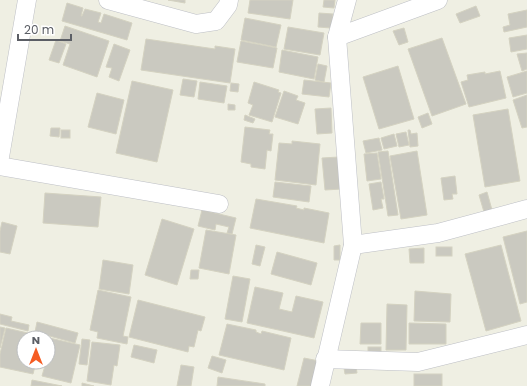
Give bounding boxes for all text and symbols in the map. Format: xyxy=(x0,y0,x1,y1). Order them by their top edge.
scale bar xyxy=(18,16,71,42)
text: 20 m xyxy=(24,21,54,38)
north arrow xyxy=(16,330,56,370)
text: N xyxy=(32,332,40,348)

